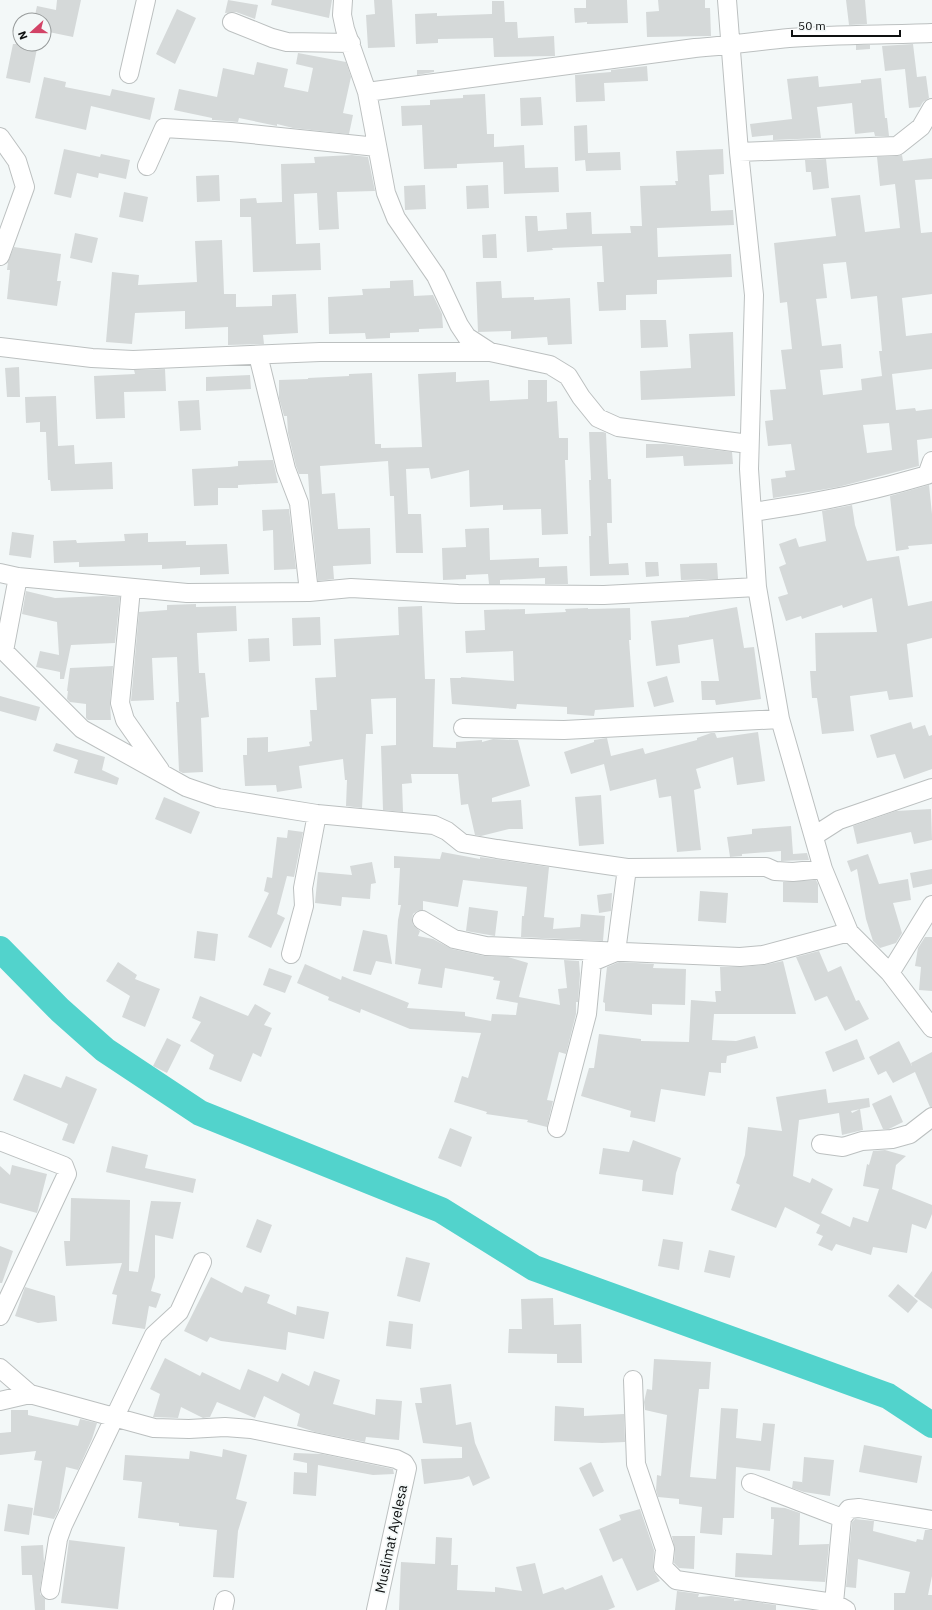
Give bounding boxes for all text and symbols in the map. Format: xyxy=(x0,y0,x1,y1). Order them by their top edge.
north arrow xyxy=(12,12,52,52)
scale bar xyxy=(792,12,900,38)
text: 50 m xyxy=(798,18,826,33)
text: N xyxy=(15,29,31,42)
street label: Muslimat Ayelesa xyxy=(371,1483,411,1595)

